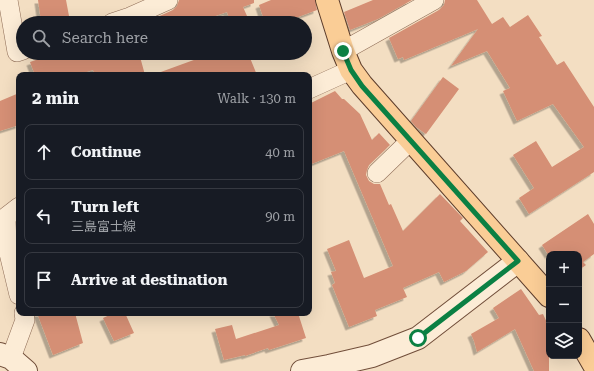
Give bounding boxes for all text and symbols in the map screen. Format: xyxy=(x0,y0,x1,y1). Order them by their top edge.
search box xyxy=(16,16,312,60)
icon: search xyxy=(30,27,52,49)
text: Search here xyxy=(62,29,148,47)
route end xyxy=(334,42,352,60)
text: 2 min xyxy=(32,88,79,108)
text: Walk · 130 m xyxy=(217,91,296,106)
icon: ahead xyxy=(33,141,55,163)
text: Continue xyxy=(71,143,141,161)
text: 40 m xyxy=(265,145,295,160)
text: Turn left xyxy=(71,198,139,216)
icon: left xyxy=(33,205,55,227)
text: 90 m xyxy=(265,209,295,224)
text: 三島富士線 xyxy=(71,219,136,234)
map controls xyxy=(546,251,582,359)
button: + xyxy=(546,251,582,287)
icon: arrive xyxy=(33,269,55,291)
text: Arrive at destination xyxy=(71,271,227,289)
button: − xyxy=(546,287,582,323)
button: layers xyxy=(546,323,582,359)
route start xyxy=(409,329,427,347)

